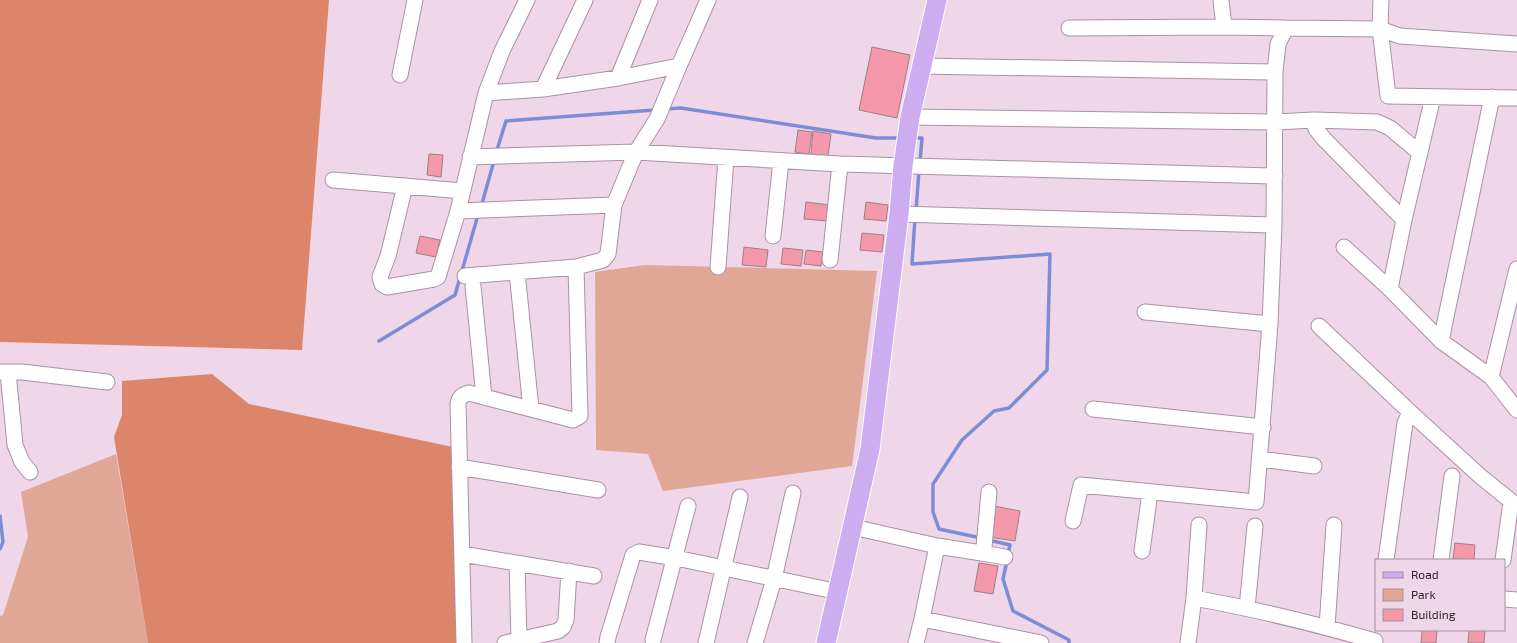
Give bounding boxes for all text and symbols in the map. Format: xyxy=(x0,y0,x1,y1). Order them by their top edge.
legend xyxy=(1375,559,1505,631)
text: Road xyxy=(1411,567,1439,581)
text: Park xyxy=(1411,587,1436,601)
text: Building xyxy=(1411,607,1456,621)

